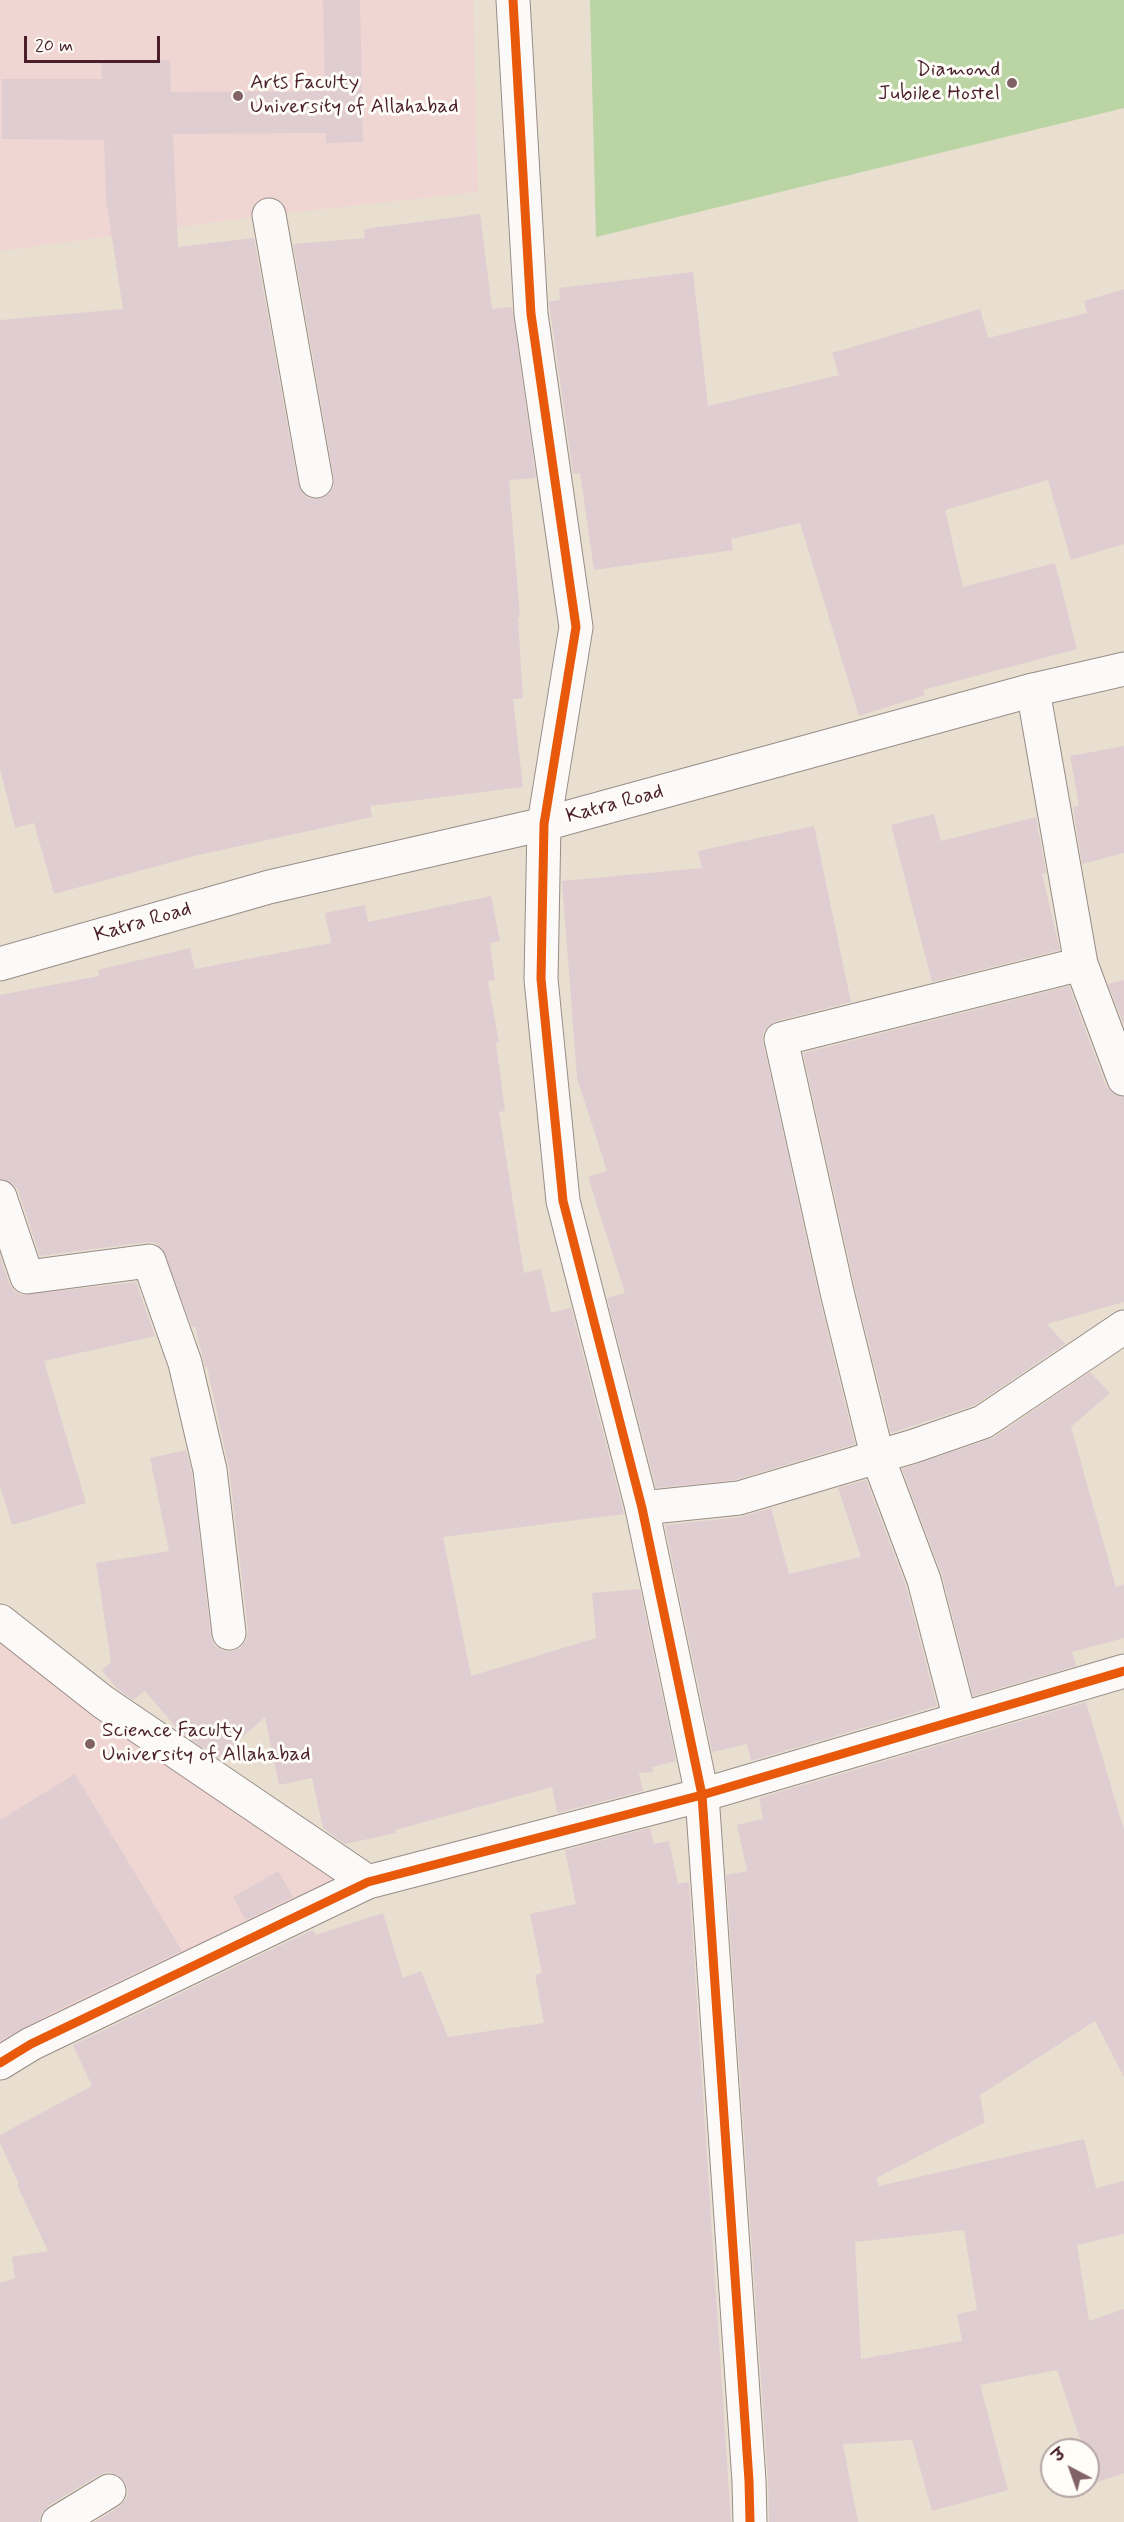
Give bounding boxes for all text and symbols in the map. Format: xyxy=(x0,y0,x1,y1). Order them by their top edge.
scale bar xyxy=(27,24,164,62)
text: 20 m xyxy=(35,34,73,58)
place label: Diamond Jubilee Hostel xyxy=(878,58,1000,108)
place label: Arts Faculty University of Allahabad xyxy=(250,71,459,121)
marker: Diamond Jubilee Hostel xyxy=(1005,76,1019,90)
marker: Arts Faculty University of Allahabad xyxy=(231,89,245,103)
street label: Katra Road xyxy=(564,780,666,830)
street label: Katra Road xyxy=(92,897,194,949)
place label: Science Faculty University of Allahabad xyxy=(102,1719,311,1769)
marker: Science Faculty University of Allahabad xyxy=(83,1737,97,1751)
north arrow xyxy=(1040,2438,1100,2498)
text: उ xyxy=(1048,2444,1070,2467)

